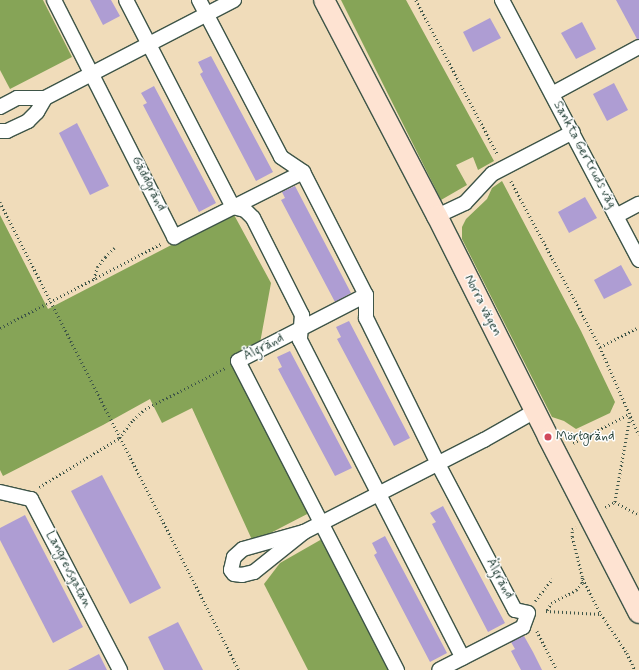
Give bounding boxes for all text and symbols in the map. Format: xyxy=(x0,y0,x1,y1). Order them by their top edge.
street label: Sankta Gertruds väg xyxy=(550,101,618,209)
street label: Gäddgränd xyxy=(127,154,169,214)
street label: Norra vägen xyxy=(460,273,504,339)
street label: Ålgränd xyxy=(241,331,287,365)
place label: Mörtgränd xyxy=(556,429,615,445)
marker: Mörtgränd xyxy=(543,432,553,442)
street label: Langrevsgatan xyxy=(42,529,94,611)
street label: Ålgränd xyxy=(482,556,516,602)

